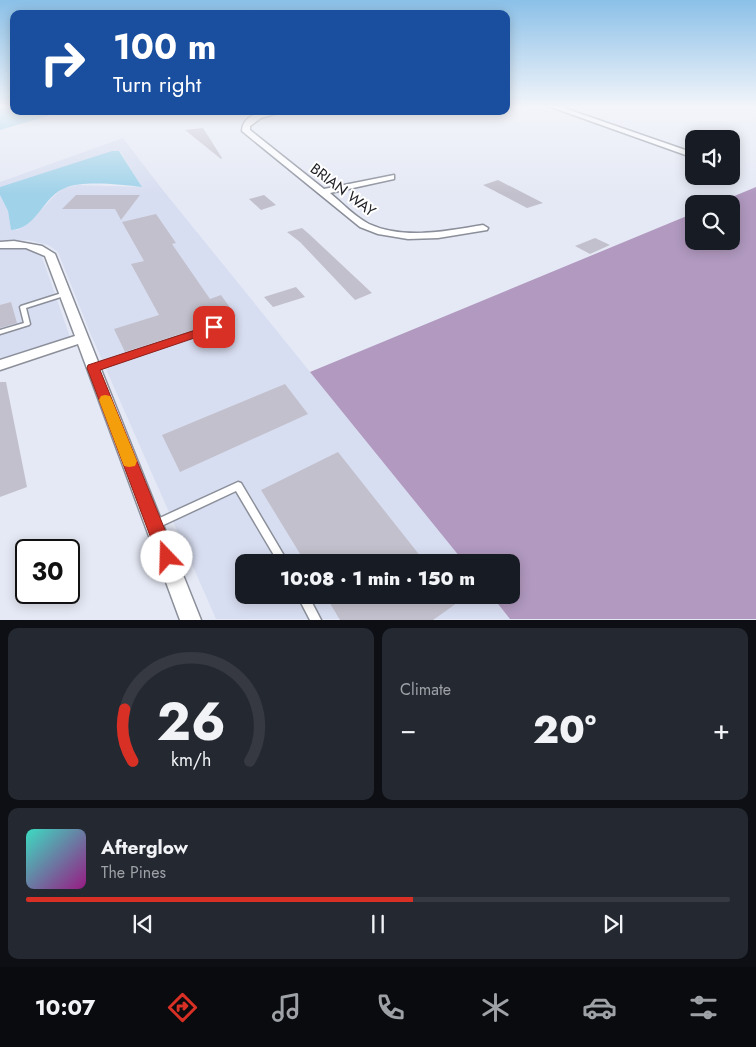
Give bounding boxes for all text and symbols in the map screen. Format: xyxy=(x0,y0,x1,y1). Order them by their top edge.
text: 100 m xyxy=(113,22,216,72)
icon: right xyxy=(30,30,95,95)
text: Turn right xyxy=(113,68,201,100)
map controls xyxy=(685,130,740,250)
button: sound xyxy=(685,130,740,185)
street label: BRIAN WAY xyxy=(306,158,381,222)
button: search xyxy=(685,195,740,250)
pin xyxy=(193,306,235,348)
icon: arrive xyxy=(200,313,228,341)
position arrow xyxy=(140,530,192,582)
speed limit sign: 30 xyxy=(15,539,80,604)
text: 10:08 · 1 min · 150 m xyxy=(280,565,475,592)
text: Climate xyxy=(400,678,451,701)
text: 26 xyxy=(157,684,225,760)
text: 20° xyxy=(533,702,596,757)
text: − xyxy=(400,709,417,750)
text: + xyxy=(713,709,730,750)
text: km/h xyxy=(171,747,211,773)
text: Afterglow xyxy=(101,834,188,861)
text: The Pines xyxy=(101,861,166,884)
icon: previous xyxy=(129,910,157,938)
icon: pause xyxy=(364,910,392,938)
icon: next xyxy=(599,910,627,938)
icon: directions xyxy=(165,990,200,1025)
icon: music xyxy=(269,990,304,1025)
icon: phone xyxy=(373,990,408,1025)
icon: climate xyxy=(478,990,513,1025)
icon: car xyxy=(582,990,617,1025)
icon: filters xyxy=(686,990,721,1025)
text: 10:07 xyxy=(35,991,95,1023)

